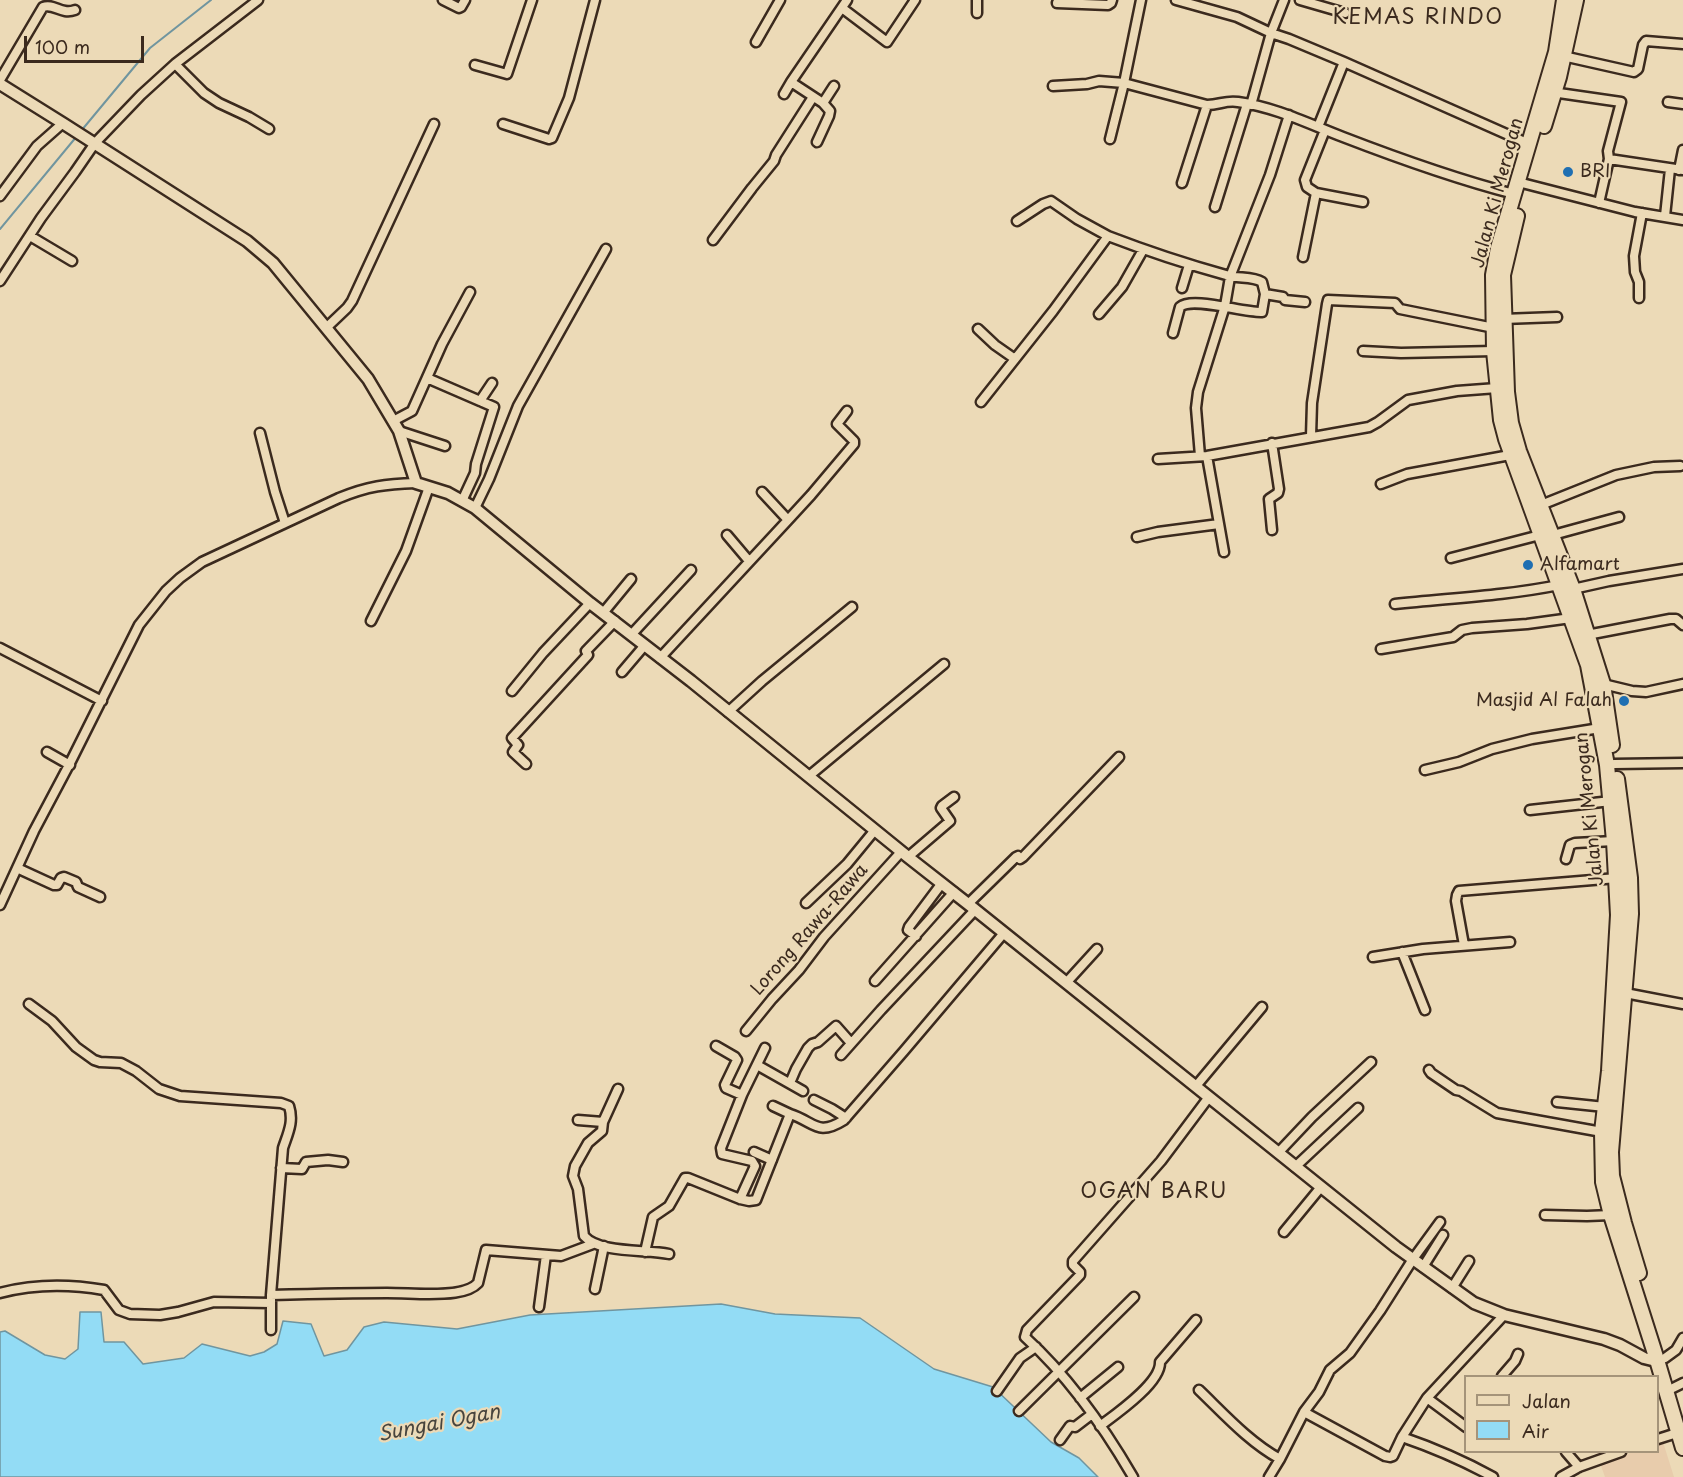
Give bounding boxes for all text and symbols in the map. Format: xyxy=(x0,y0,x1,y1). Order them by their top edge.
district label: KEMAS RINDO xyxy=(1333,5,1503,31)
scale bar xyxy=(27,24,147,62)
text: 100 m xyxy=(35,33,90,60)
street label: Jalan Ki Merogan xyxy=(1468,116,1528,270)
place label: BRI xyxy=(1580,161,1611,183)
marker: BRI xyxy=(1561,165,1575,179)
place label: Alfamart xyxy=(1540,554,1620,576)
marker: Alfamart xyxy=(1521,558,1535,572)
place label: Masjid Al Falah xyxy=(1476,690,1612,712)
marker: Masjid Al Falah xyxy=(1617,694,1631,708)
street label: Jalan Ki Merogan xyxy=(1571,731,1609,887)
street label: Lorong Rawa-Rawa xyxy=(747,860,873,1000)
district label: OGAN BARU xyxy=(1080,1179,1228,1205)
legend xyxy=(1464,1375,1659,1453)
text: Jalan xyxy=(1522,1387,1571,1414)
water label: Sungai Ogan xyxy=(376,1400,502,1448)
text: Air xyxy=(1522,1417,1549,1444)

